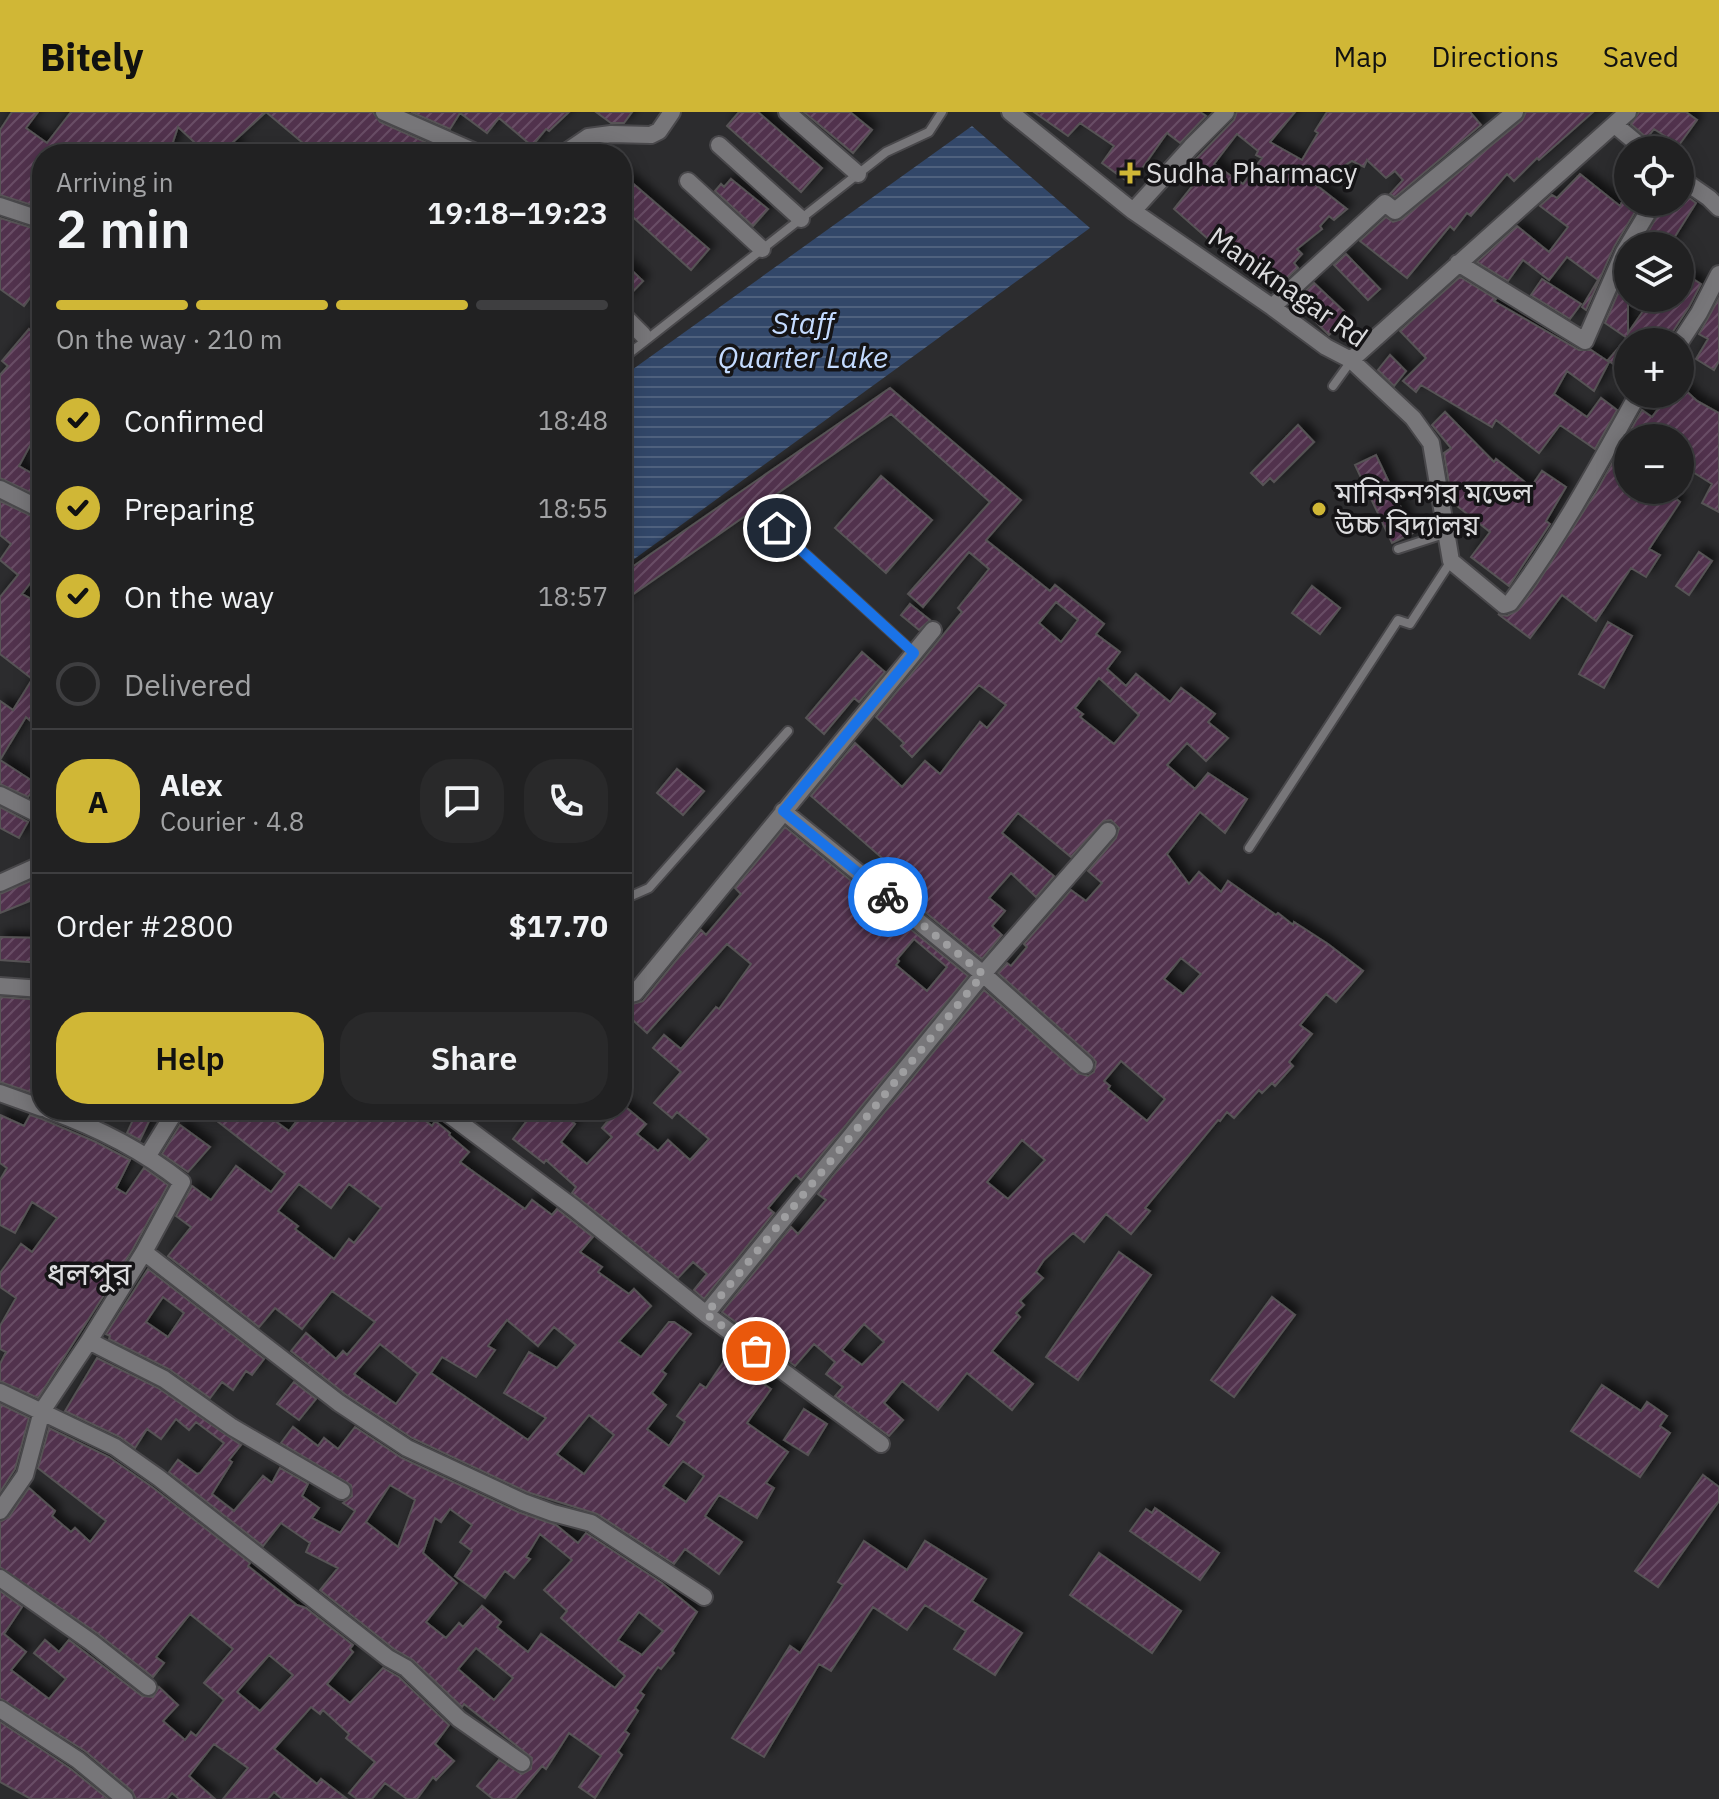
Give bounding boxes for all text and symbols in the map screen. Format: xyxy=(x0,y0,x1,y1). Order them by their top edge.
text: Bitely xyxy=(40,32,144,81)
text: Map xyxy=(1333,38,1387,75)
text: Directions xyxy=(1431,38,1559,75)
text: Saved xyxy=(1603,38,1679,75)
map controls xyxy=(1614,136,1694,504)
button: locate xyxy=(1614,136,1694,216)
place label: Sudha Pharmacy xyxy=(1146,154,1357,191)
marker: Sudha Pharmacy xyxy=(1121,164,1139,182)
text: Arriving in xyxy=(56,165,173,199)
text: 19:18–19:23 xyxy=(427,193,608,232)
text: 2 min xyxy=(56,195,191,262)
street label: Maniknagar Rd xyxy=(1201,218,1375,355)
button: layers xyxy=(1614,232,1694,312)
water label: Staff Quarter Lake xyxy=(718,303,888,376)
text: On the way · 210 m xyxy=(56,322,282,356)
button: + xyxy=(1614,328,1694,408)
icon: check xyxy=(56,398,100,442)
text: Confirmed xyxy=(124,401,265,440)
text: 18:48 xyxy=(538,403,608,437)
button: − xyxy=(1614,424,1694,504)
place label: মানিকনগর মডেল উচ্চ বিদ্যালয় xyxy=(1334,474,1533,543)
icon: check xyxy=(56,486,100,530)
text: Preparing xyxy=(124,489,254,528)
text: 18:55 xyxy=(538,491,608,525)
pin xyxy=(743,494,811,562)
marker: মানিকনগর মডেল উচ্চ বিদ্যালয় xyxy=(1310,500,1328,518)
icon: home xyxy=(755,506,799,550)
icon: check xyxy=(56,574,100,618)
text: On the way xyxy=(124,577,274,616)
text: 18:57 xyxy=(538,579,608,613)
text: Delivered xyxy=(124,665,252,704)
button: chat xyxy=(420,759,504,843)
button: phone xyxy=(524,759,608,843)
text: Alex xyxy=(160,765,223,804)
text: A xyxy=(88,782,108,821)
text: Courier · 4.8 xyxy=(160,804,304,838)
courier xyxy=(848,857,928,937)
icon: bike xyxy=(866,875,910,919)
text: Order #2800 xyxy=(56,906,233,945)
text: $17.70 xyxy=(509,906,608,945)
button: Help xyxy=(56,1012,324,1104)
button: Share xyxy=(340,1012,608,1104)
district label: ধলপুর xyxy=(47,1252,132,1294)
pin xyxy=(722,1317,790,1385)
icon: bag xyxy=(734,1329,778,1373)

